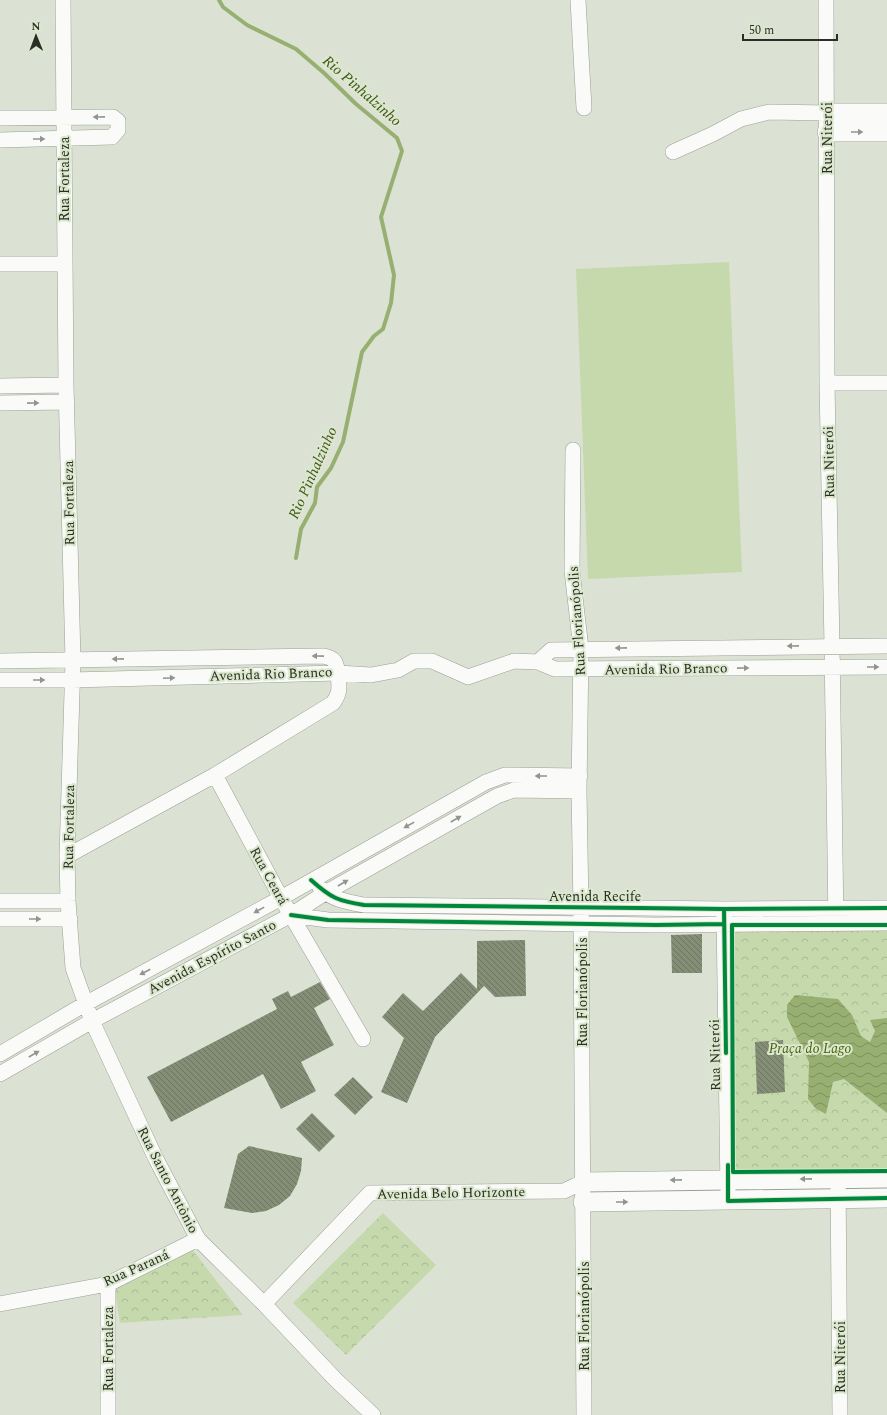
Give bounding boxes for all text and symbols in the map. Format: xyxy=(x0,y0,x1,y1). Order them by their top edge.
north arrow xyxy=(16,16,56,56)
scale bar xyxy=(743,16,837,42)
text: N xyxy=(31,18,40,35)
text: 50 m xyxy=(749,21,774,40)
water label: Rio Pinhalzinho xyxy=(317,50,407,132)
street label: Rua Niterói xyxy=(817,102,838,174)
one-way arrow xyxy=(93,114,105,121)
one-way arrow xyxy=(851,129,864,135)
one-way arrow xyxy=(33,136,46,142)
street label: Rua Fortaleza xyxy=(54,136,75,221)
one-way arrow xyxy=(27,400,40,406)
water label: Rio Pinhalzinho xyxy=(282,423,344,523)
street label: Rua Niterói xyxy=(818,426,840,498)
street label: Rua Fortaleza xyxy=(58,460,80,546)
street label: Rua Florianópolis xyxy=(563,565,591,677)
one-way arrow xyxy=(786,643,799,649)
one-way arrow xyxy=(614,645,627,651)
one-way arrow xyxy=(311,653,324,659)
one-way arrow xyxy=(111,656,124,662)
street label: Avenida Rio Branco xyxy=(604,657,728,681)
street label: Avenida Rio Branco xyxy=(209,661,333,687)
one-way arrow xyxy=(867,664,880,670)
one-way arrow xyxy=(737,665,750,671)
one-way arrow xyxy=(163,674,175,681)
one-way arrow xyxy=(33,677,46,683)
one-way arrow xyxy=(534,773,547,779)
street label: Rua Fortaleza xyxy=(58,784,80,870)
one-way arrow xyxy=(451,815,462,822)
one-way arrow xyxy=(403,822,415,828)
street label: Rua Ceará xyxy=(244,843,294,909)
one-way arrow xyxy=(337,879,349,886)
street label: Avenida Recife xyxy=(549,886,642,907)
one-way arrow xyxy=(253,906,265,913)
street label: Avenida Espírito Santo xyxy=(144,914,280,1000)
one-way arrow xyxy=(29,916,42,922)
street label: Rua Florianópolis xyxy=(572,937,593,1047)
one-way arrow xyxy=(139,968,151,975)
street label: Rua Niterói xyxy=(704,1019,726,1091)
park label: Praça do Lago xyxy=(769,1038,851,1059)
one-way arrow xyxy=(28,1051,40,1058)
street label: Rua Santo Antônio xyxy=(132,1123,204,1237)
one-way arrow xyxy=(799,1176,812,1182)
one-way arrow xyxy=(669,1177,682,1183)
street label: Avenida Belo Horizonte xyxy=(377,1181,526,1205)
one-way arrow xyxy=(616,1199,629,1205)
street label: Rua Paraná xyxy=(100,1244,173,1292)
street label: Rua Florianópolis xyxy=(574,1261,595,1371)
street label: Rua Fortaleza xyxy=(98,1306,119,1391)
street label: Rua Niterói xyxy=(830,1321,851,1393)

